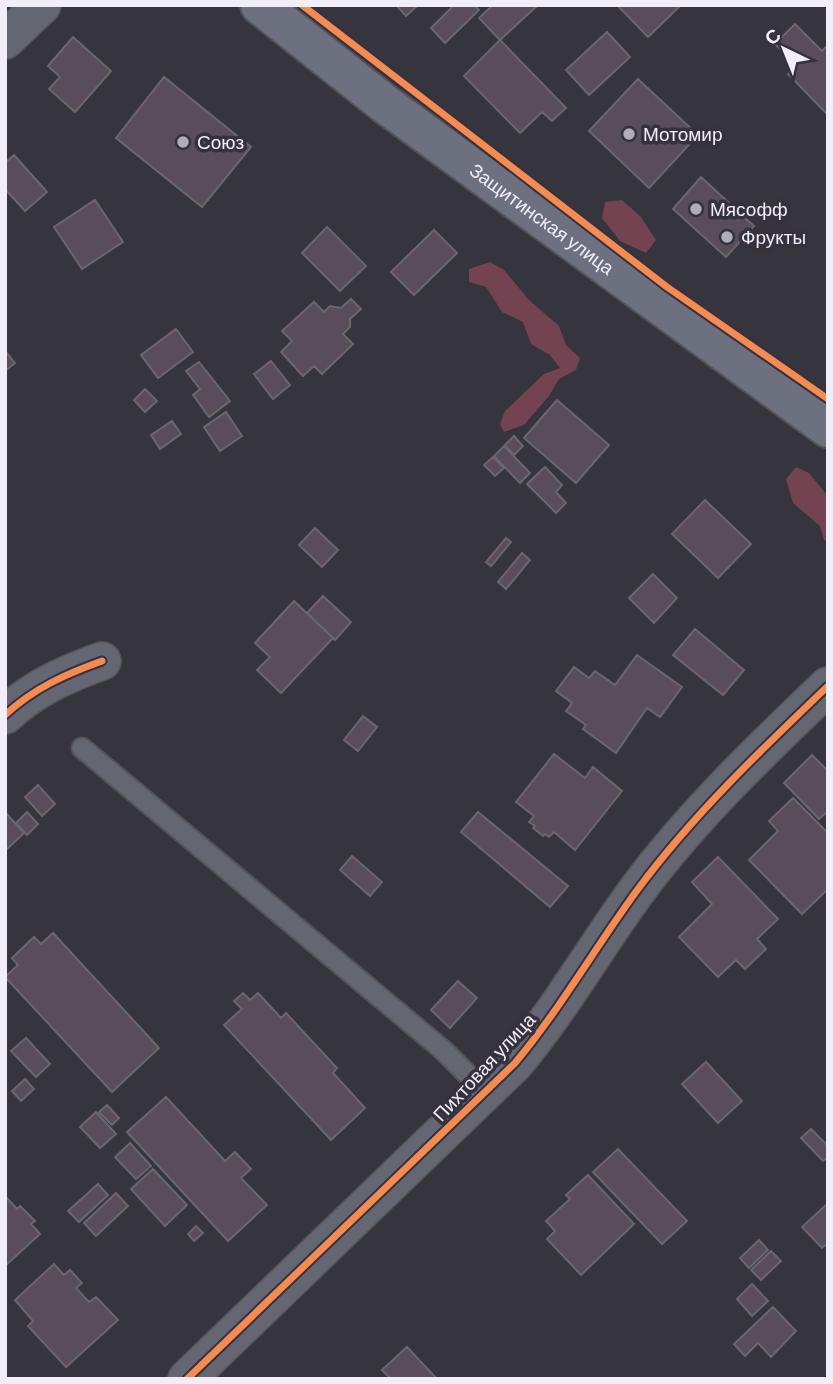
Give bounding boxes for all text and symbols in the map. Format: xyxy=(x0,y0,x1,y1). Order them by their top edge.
north arrow xyxy=(749,14,819,84)
text: С xyxy=(759,23,785,49)
place label: Мотомир xyxy=(643,122,723,145)
marker: Мотомир xyxy=(621,126,637,142)
place label: Союз xyxy=(197,130,244,153)
marker: Союз xyxy=(175,134,191,150)
street label: Защитинская улица xyxy=(466,158,619,279)
place label: Мясофф xyxy=(710,197,788,220)
marker: Мясофф xyxy=(688,201,704,217)
place label: Фрукты xyxy=(741,225,806,248)
marker: Фрукты xyxy=(719,229,735,245)
street label: Пихтовая улица xyxy=(428,1008,540,1125)

